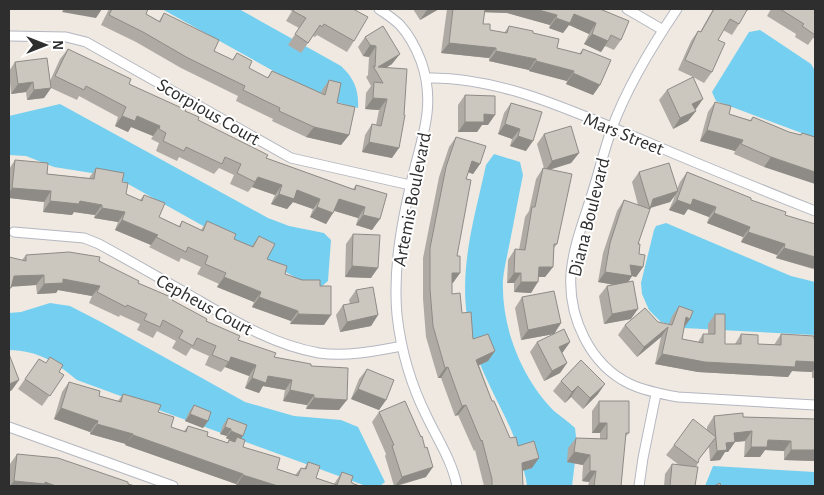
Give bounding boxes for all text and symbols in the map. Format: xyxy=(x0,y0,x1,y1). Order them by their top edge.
north arrow xyxy=(20,20,70,70)
text: N xyxy=(50,40,64,50)
street label: Scorpious Court xyxy=(154,75,263,149)
street label: Mars Street xyxy=(581,110,666,159)
street label: Artemis Boulevard xyxy=(390,130,435,268)
street label: Diana Boulevard xyxy=(565,156,613,279)
street label: Cepheus Court xyxy=(153,271,256,340)

